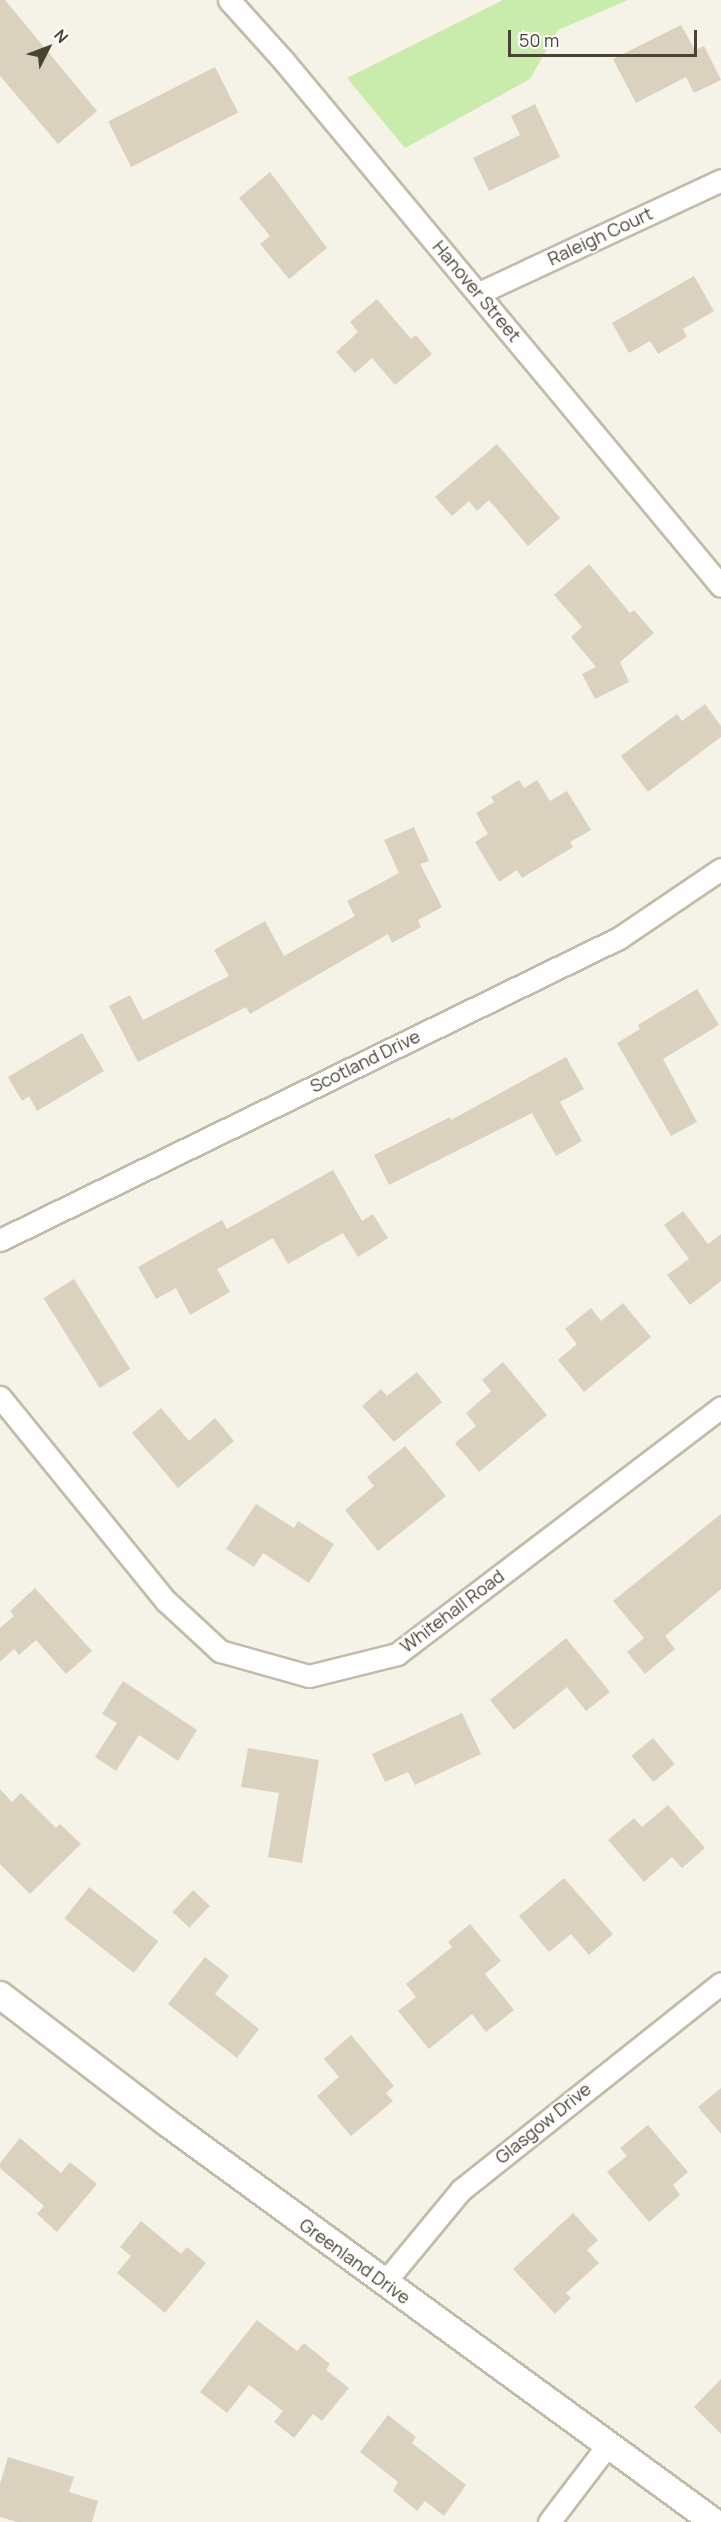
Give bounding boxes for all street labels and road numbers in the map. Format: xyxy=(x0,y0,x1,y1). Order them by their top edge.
street label: Raleigh Court xyxy=(544,202,656,270)
street label: Hanover Street xyxy=(428,236,526,346)
street label: Scotland Drive xyxy=(306,1025,424,1097)
street label: Whitehall Road xyxy=(396,1565,508,1657)
street label: Glasgow Drive xyxy=(491,2078,595,2168)
street label: Greenland Drive xyxy=(295,2214,415,2308)

